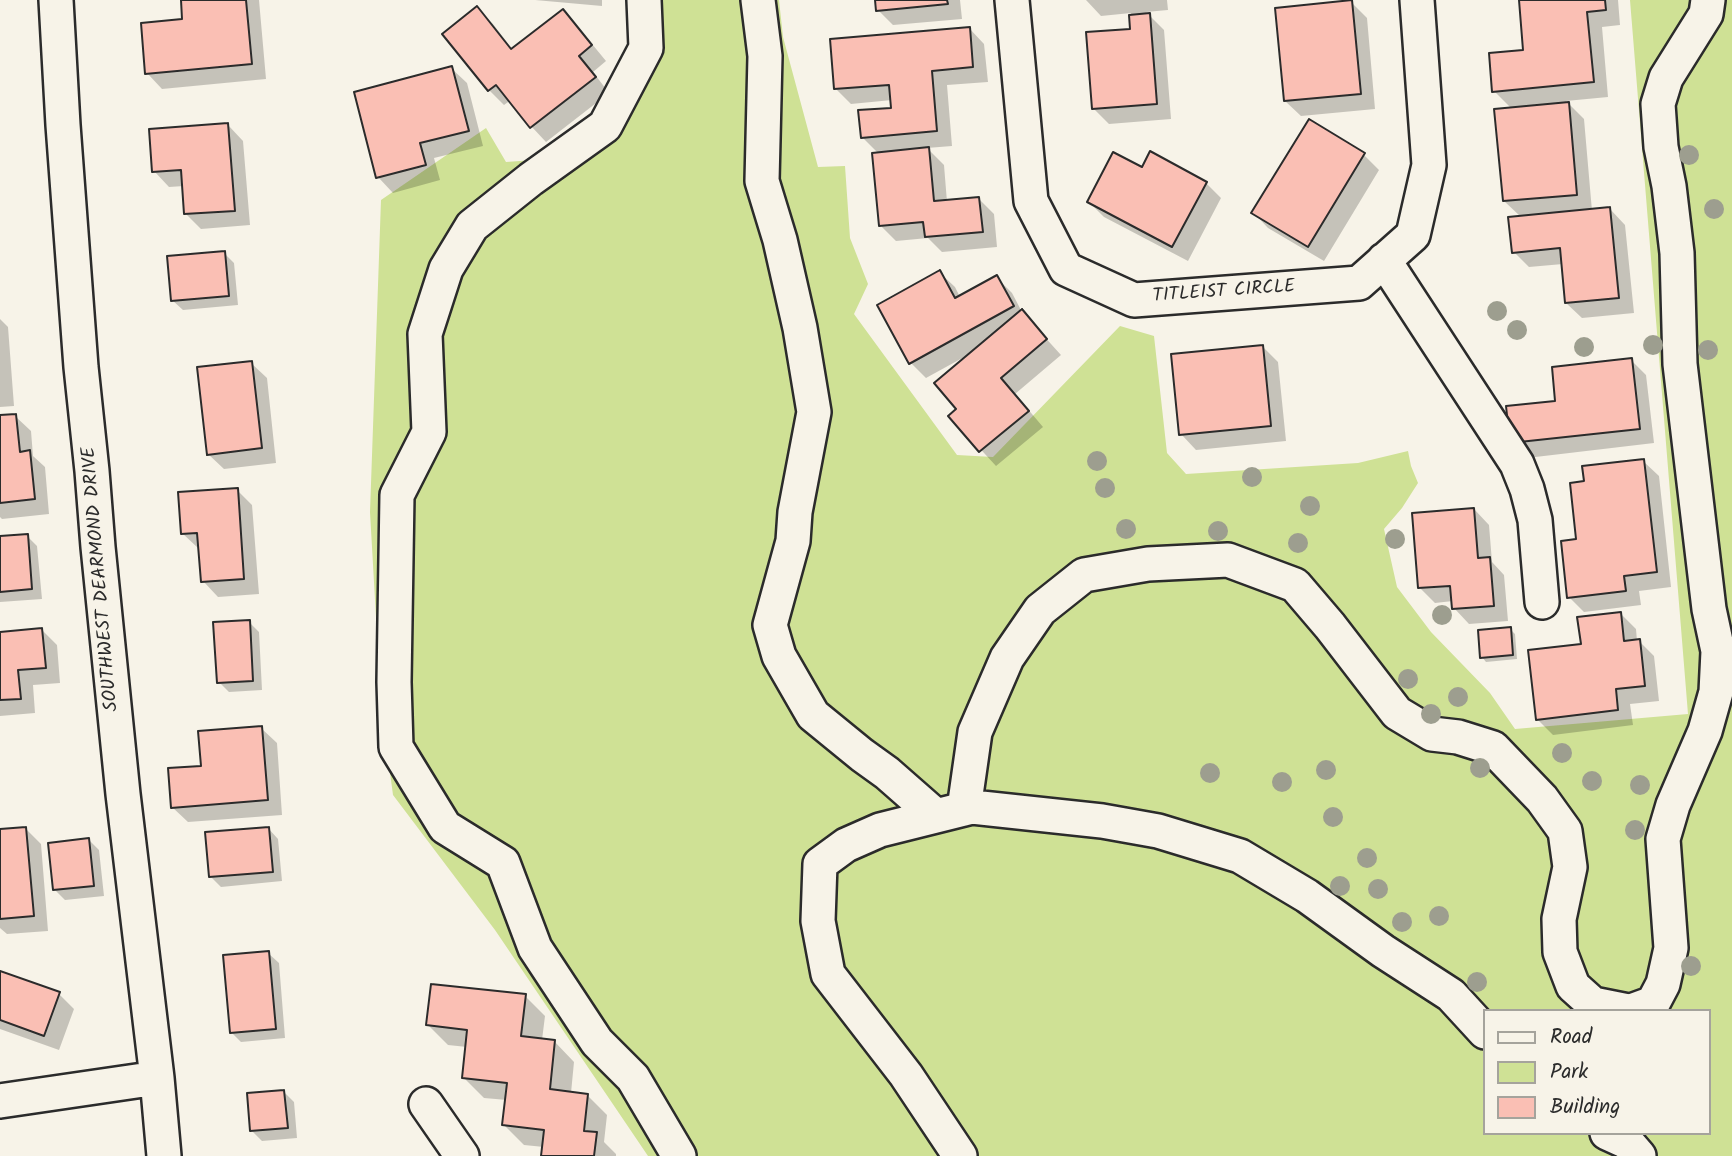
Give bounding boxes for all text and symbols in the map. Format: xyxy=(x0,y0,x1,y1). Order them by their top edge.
street label: TITLEIST CIRCLE xyxy=(1152,277,1296,309)
street label: SOUTHWEST DEARMOND DRIVE xyxy=(79,446,125,712)
legend xyxy=(1484,1009,1711,1135)
text: Road xyxy=(1550,1021,1592,1054)
text: Park xyxy=(1550,1056,1588,1089)
text: Building xyxy=(1550,1091,1620,1124)

